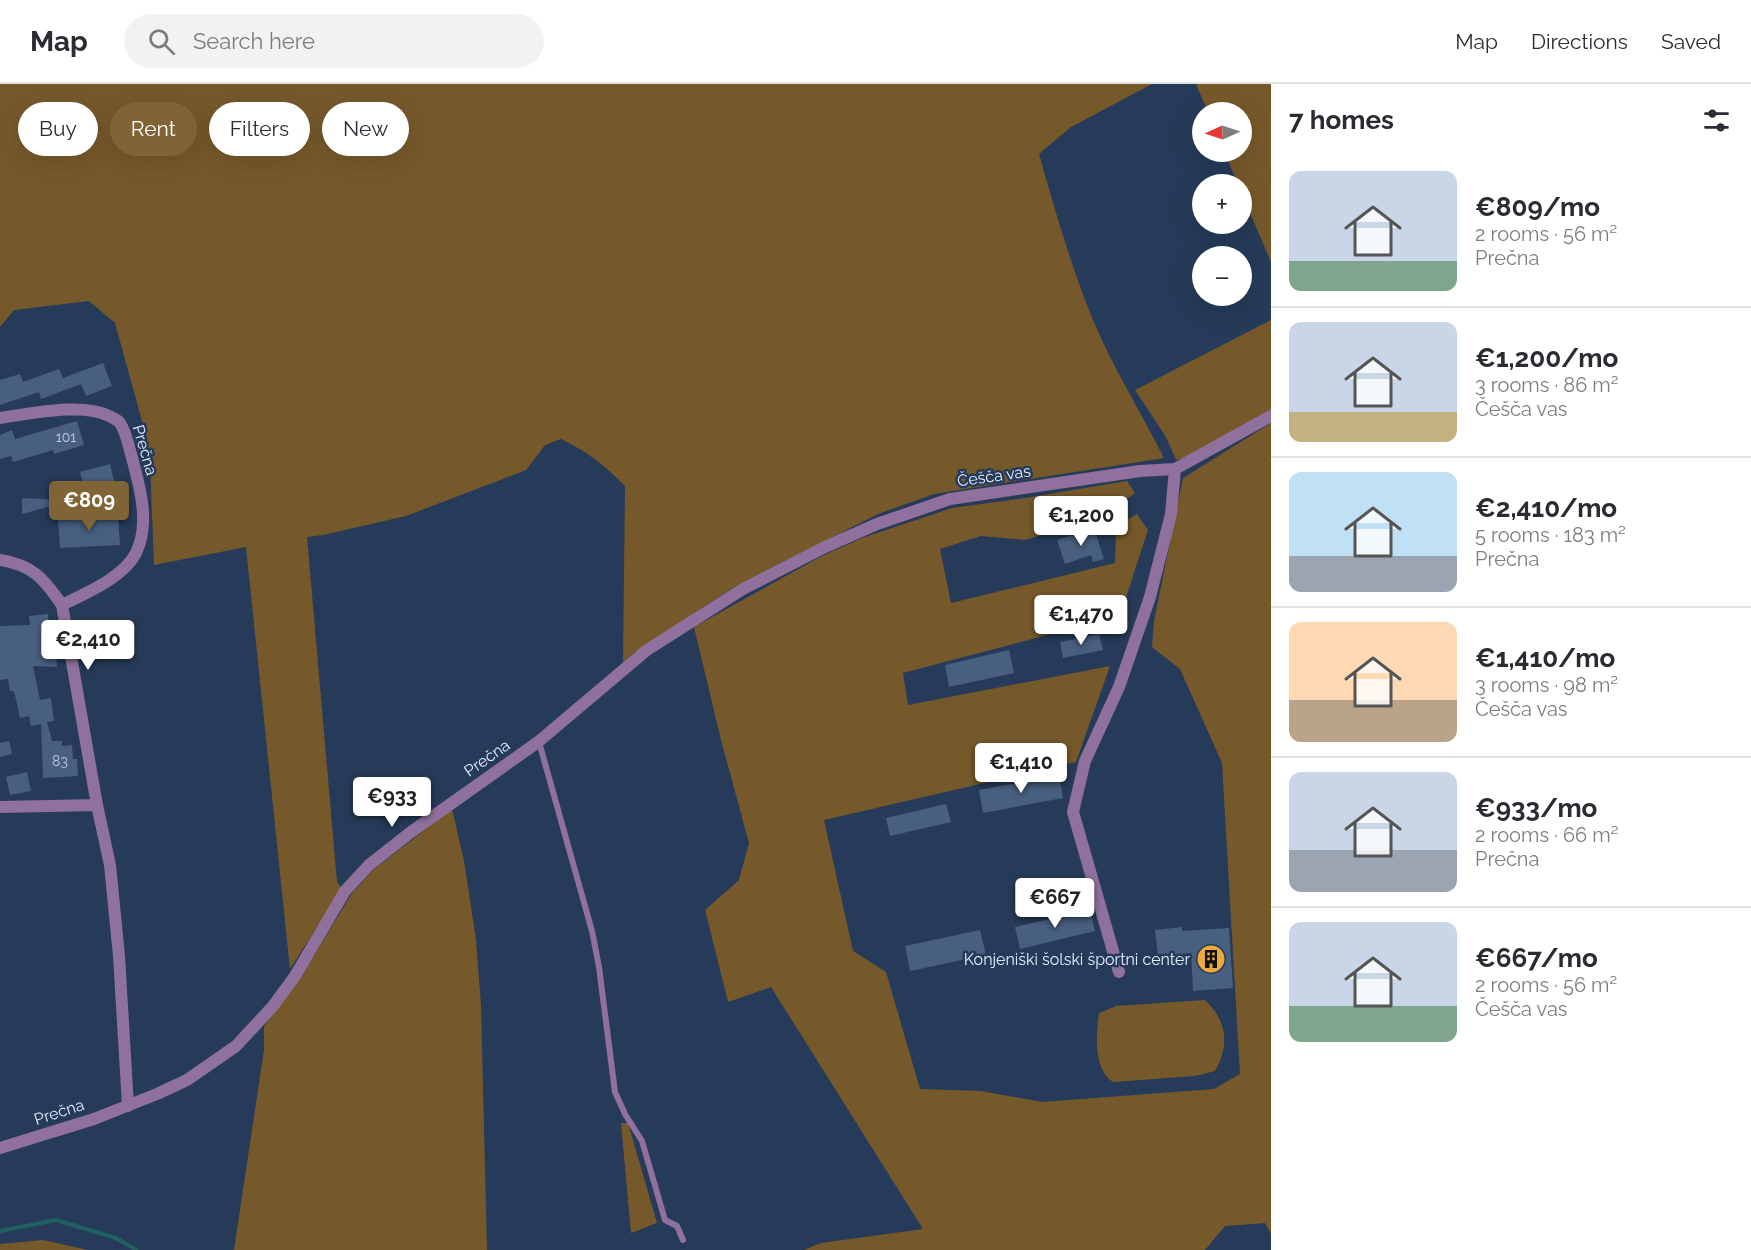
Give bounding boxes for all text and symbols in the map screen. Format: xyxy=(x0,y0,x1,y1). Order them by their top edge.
search box xyxy=(124,14,544,68)
text: Map xyxy=(30,25,88,58)
icon: search xyxy=(145,25,178,58)
text: Search here xyxy=(193,28,315,54)
text: Map xyxy=(1455,29,1498,54)
text: Directions xyxy=(1531,29,1628,54)
text: Saved xyxy=(1661,29,1721,54)
chip: Buy xyxy=(18,102,98,156)
chip: Rent xyxy=(110,102,197,156)
chip: Filters xyxy=(209,102,310,156)
chip: New xyxy=(322,102,409,156)
north arrow xyxy=(1192,102,1252,162)
map controls xyxy=(1192,102,1252,306)
icon: filters xyxy=(1700,104,1733,137)
text: 7 homes xyxy=(1289,105,1394,135)
button: + xyxy=(1192,174,1252,234)
text: €809/mo xyxy=(1475,192,1600,222)
icon: home xyxy=(1337,195,1409,267)
text: 2 rooms · 56 m² xyxy=(1475,222,1617,246)
button: − xyxy=(1192,246,1252,306)
text: Prečna xyxy=(1475,246,1539,270)
text: €1,200/mo xyxy=(1475,343,1618,373)
icon: home xyxy=(1337,346,1409,418)
text: 3 rooms · 86 m² xyxy=(1475,373,1618,397)
text: Češča vas xyxy=(1475,397,1568,421)
street label: Prečna xyxy=(129,423,161,477)
house number: 101 xyxy=(56,429,76,445)
street label: Češča vas xyxy=(956,460,1032,491)
pin: €809 xyxy=(53,481,125,532)
text: €809 xyxy=(63,488,115,512)
text: €2,410/mo xyxy=(1475,493,1617,523)
pin: €1,200 xyxy=(1032,496,1130,547)
icon: home xyxy=(1337,496,1409,568)
text: €1,200 xyxy=(1048,503,1114,527)
text: 5 rooms · 183 m² xyxy=(1475,523,1626,547)
text: Prečna xyxy=(1475,547,1539,571)
pin: €1,470 xyxy=(1032,595,1130,646)
text: €1,470 xyxy=(1048,602,1114,626)
pin: €2,410 xyxy=(39,620,137,671)
text: €2,410 xyxy=(55,627,121,651)
text: €1,410/mo xyxy=(1475,643,1615,673)
icon: home xyxy=(1337,646,1409,718)
text: 3 rooms · 98 m² xyxy=(1475,673,1618,697)
text: Češča vas xyxy=(1475,697,1568,721)
street label: Prečna xyxy=(460,735,514,781)
pin: €1,410 xyxy=(972,743,1070,794)
text: €1,410 xyxy=(989,750,1053,774)
house number: 83 xyxy=(52,753,68,769)
pin: €933 xyxy=(356,777,428,828)
text: €933 xyxy=(367,784,417,808)
text: €933/mo xyxy=(1475,793,1597,823)
icon: home xyxy=(1337,796,1409,868)
text: 2 rooms · 66 m² xyxy=(1475,823,1618,847)
text: Prečna xyxy=(1475,847,1539,871)
pin: €667 xyxy=(1019,878,1091,929)
text: €667 xyxy=(1029,885,1081,909)
building icon: Konjeniški šolski športni center xyxy=(1195,943,1227,975)
text: €667/mo xyxy=(1475,943,1598,973)
icon: home xyxy=(1337,946,1409,1018)
place label: Konjeniški šolski športni center xyxy=(964,950,1190,969)
text: 2 rooms · 56 m² xyxy=(1475,973,1617,997)
text: Češča vas xyxy=(1475,997,1568,1021)
street label: Prečna xyxy=(32,1095,86,1129)

